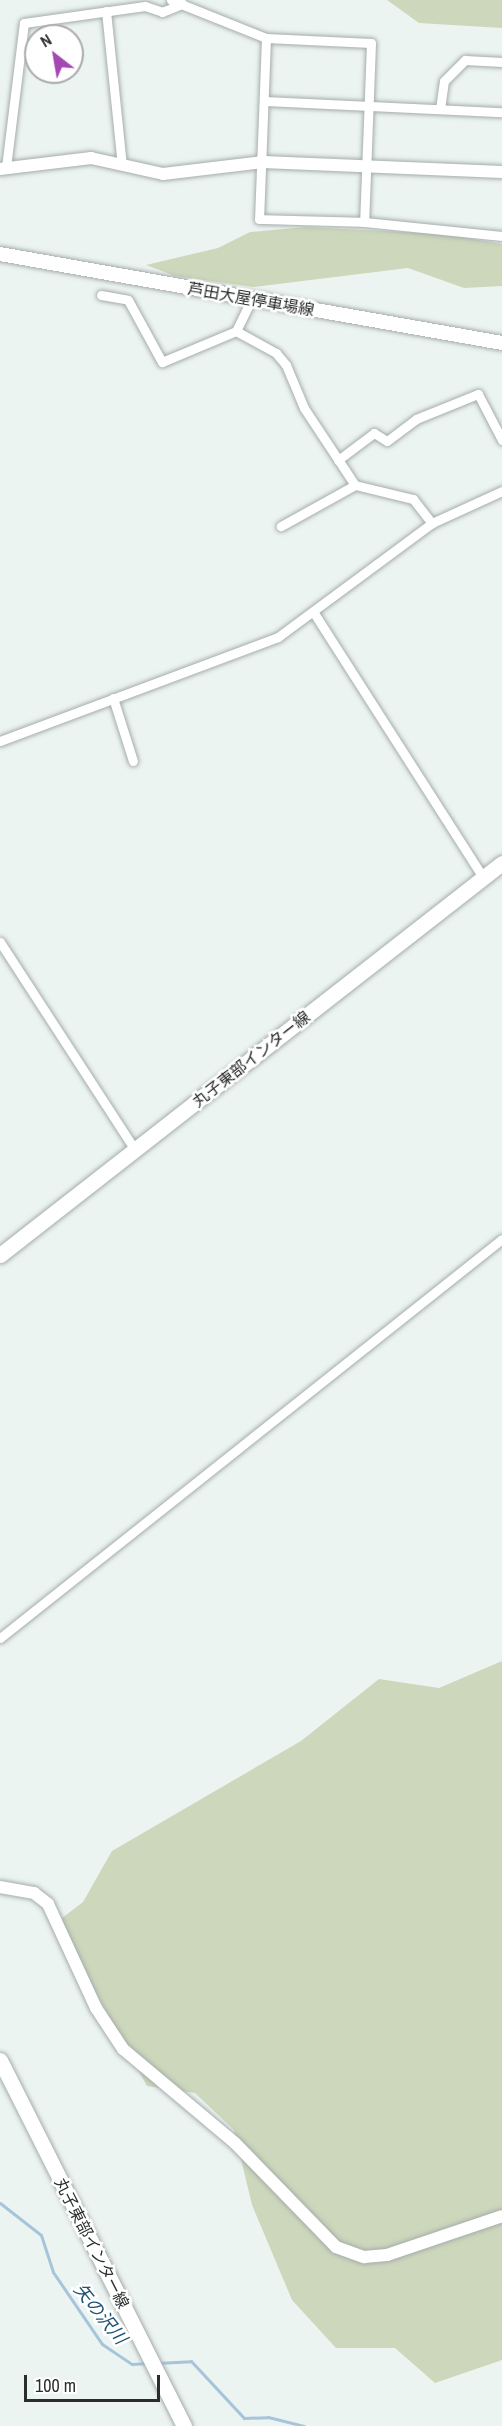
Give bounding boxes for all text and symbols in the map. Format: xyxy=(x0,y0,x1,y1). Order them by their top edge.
north arrow xyxy=(24,24,84,84)
text: N xyxy=(36,28,55,52)
street label: 芦田大屋停車場線 xyxy=(186,278,316,320)
street label: 丸子東部インター線 xyxy=(188,1007,314,1111)
street label: 丸子東部インター線 xyxy=(51,2174,133,2312)
water label: 矢の沢川 xyxy=(69,2279,131,2349)
scale bar xyxy=(27,2363,164,2401)
text: 100 m xyxy=(35,2373,76,2398)

